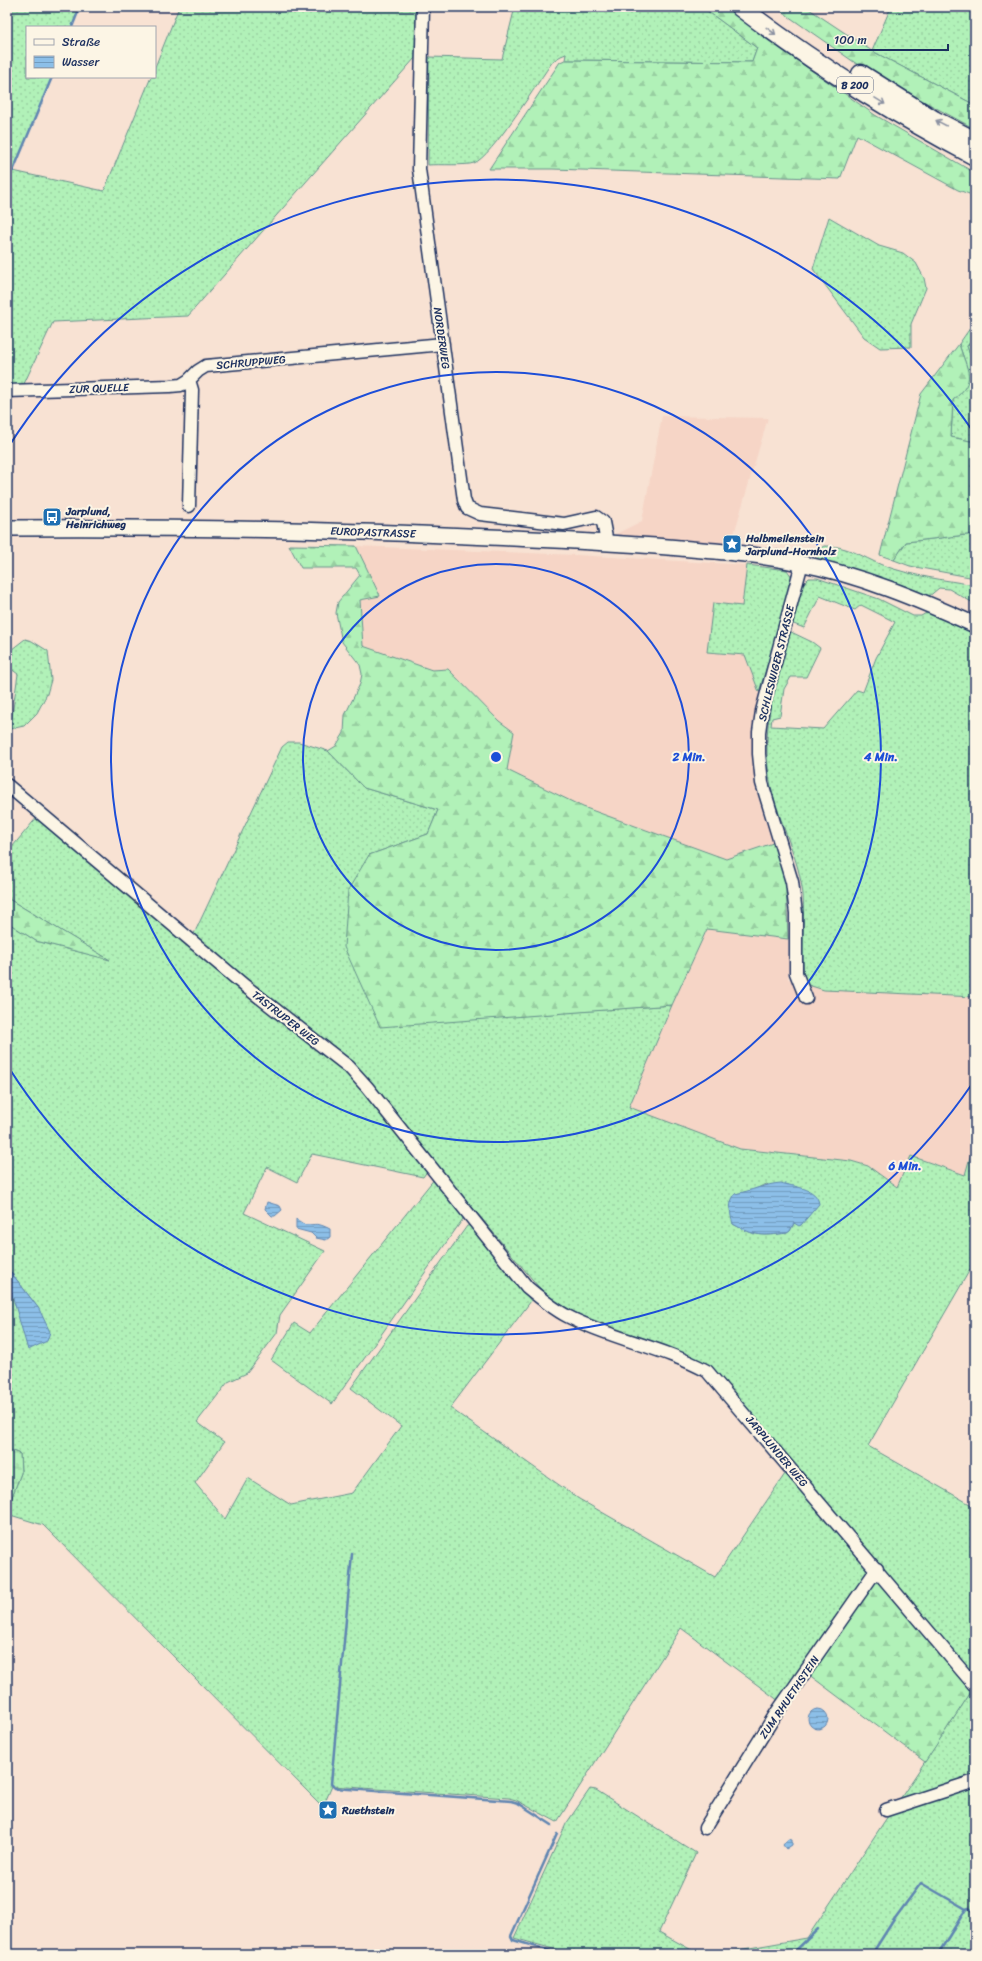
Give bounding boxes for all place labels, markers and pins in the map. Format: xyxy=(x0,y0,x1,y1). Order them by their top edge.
place label: Jarplund, Heinrichweg xyxy=(65,502,126,534)
bus stop icon: Jarplund, Heinrichweg xyxy=(41,506,63,528)
place label: Halbmeilenstein Jarplund-Hornholz xyxy=(745,529,837,561)
place icon: Halbmeilenstein Jarplund-Hornholz xyxy=(721,533,743,555)
centre of rings xyxy=(489,750,503,764)
place icon: Ruethstein xyxy=(317,1799,339,1821)
place label: Ruethstein xyxy=(341,1801,394,1820)

